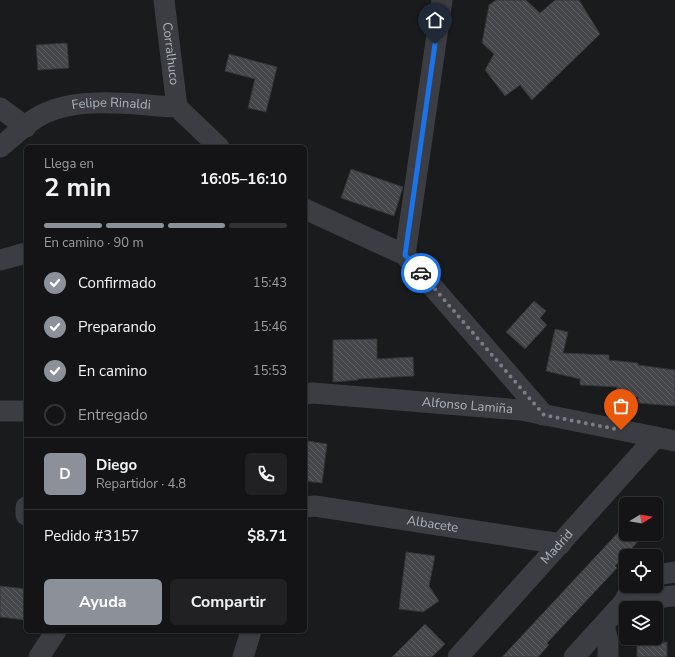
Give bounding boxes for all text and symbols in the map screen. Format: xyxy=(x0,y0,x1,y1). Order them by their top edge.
pin xyxy=(418,3,452,44)
icon: home xyxy=(424,9,446,31)
street label: Corralhuco xyxy=(158,21,183,86)
street label: Felipe Rinaldi xyxy=(70,94,151,114)
text: Llega en xyxy=(44,155,94,173)
text: 16:05–16:10 xyxy=(200,169,287,189)
text: 2 min xyxy=(44,170,111,205)
text: En camino · 90 m xyxy=(44,234,144,252)
courier xyxy=(401,253,441,293)
icon: car xyxy=(410,262,432,284)
icon: check xyxy=(44,272,66,294)
text: Confirmado xyxy=(78,273,156,293)
text: 15:43 xyxy=(253,274,287,292)
icon: check xyxy=(44,316,66,338)
text: Preparando xyxy=(78,317,156,337)
text: 15:46 xyxy=(253,318,287,336)
icon: check xyxy=(44,360,66,382)
text: En camino xyxy=(78,361,147,381)
text: 15:53 xyxy=(253,362,287,380)
pin xyxy=(604,389,638,430)
street label: Alfonso Lamiña xyxy=(421,393,514,418)
icon: bag xyxy=(610,395,632,417)
text: Entregado xyxy=(78,405,148,425)
button: phone xyxy=(245,453,287,495)
text: Diego xyxy=(96,455,137,475)
text: D xyxy=(59,464,71,484)
text: Repartidor · 4.8 xyxy=(96,475,186,493)
north arrow xyxy=(619,497,663,541)
map controls xyxy=(619,497,663,645)
street label: Albacete xyxy=(405,511,460,537)
text: Pedido #3157 xyxy=(44,526,139,546)
text: $8.71 xyxy=(247,526,287,546)
street label: Madrid xyxy=(537,526,577,568)
button: locate xyxy=(619,549,663,593)
button: Ayuda xyxy=(44,579,162,625)
button: Compartir xyxy=(170,579,287,625)
button: layers xyxy=(619,601,663,645)

